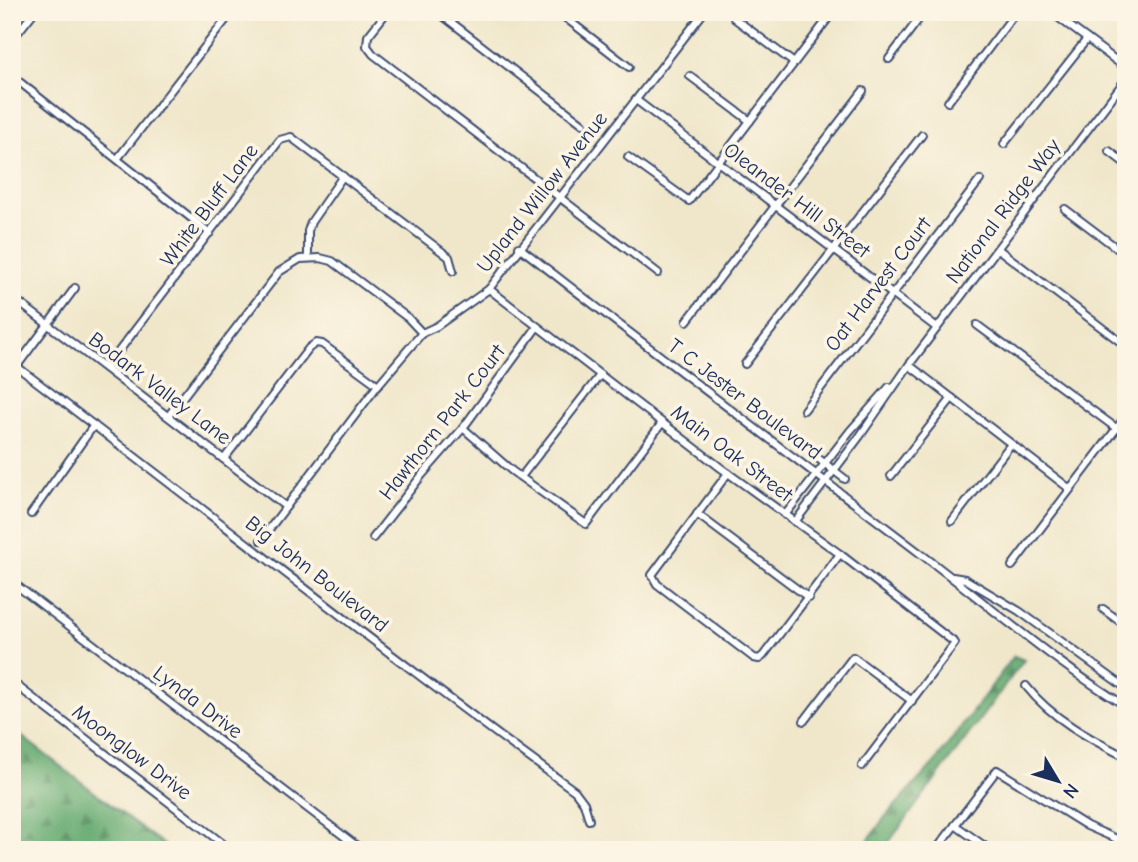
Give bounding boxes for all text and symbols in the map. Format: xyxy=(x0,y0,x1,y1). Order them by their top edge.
street label: Upland Willow Avenue xyxy=(472,107,612,277)
street label: National Ridge Way xyxy=(941,134,1066,288)
street label: Oleander Hill Street xyxy=(719,137,876,263)
street label: White Bluff Lane xyxy=(155,139,263,271)
street label: Oat Harvest Court xyxy=(820,212,937,356)
street label: Bodark Valley Lane xyxy=(84,327,236,449)
street label: T C Jester Boulevard xyxy=(663,333,827,465)
street label: Hawthorn Park Court xyxy=(374,339,511,504)
street label: Main Oak Street xyxy=(667,400,798,507)
street label: Big John Boulevard xyxy=(241,511,393,637)
street label: Lynda Drive xyxy=(149,661,247,743)
street label: Moonglow Drive xyxy=(68,699,196,805)
north arrow xyxy=(1023,746,1092,816)
text: N xyxy=(1058,779,1083,803)

